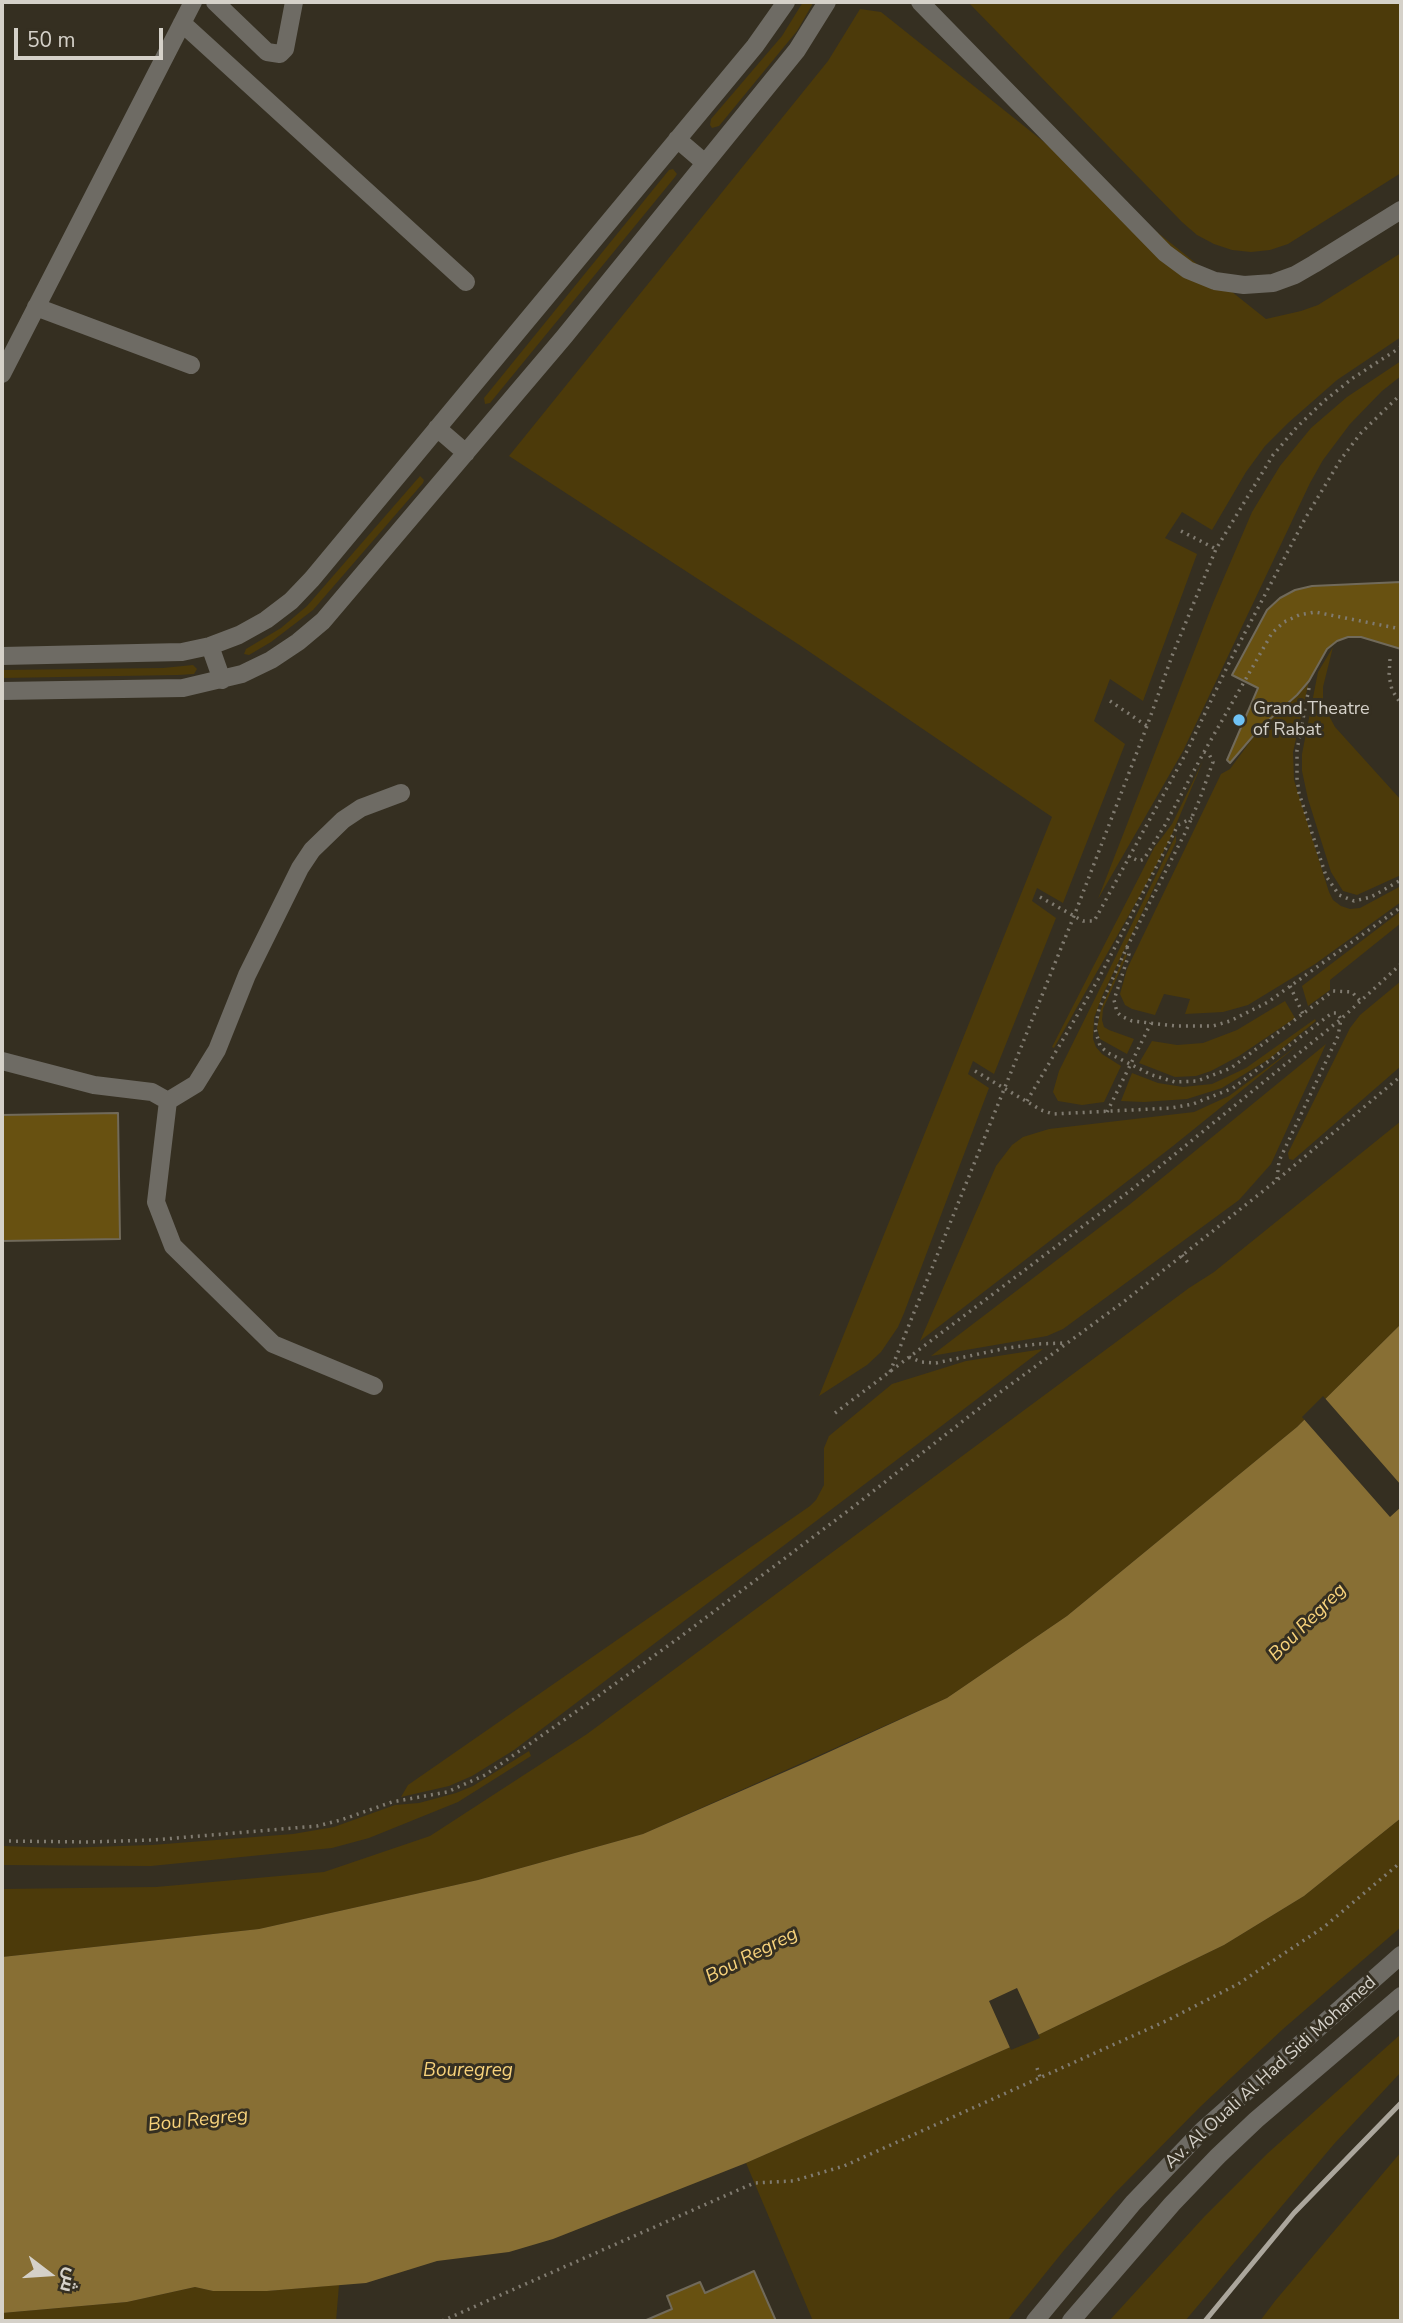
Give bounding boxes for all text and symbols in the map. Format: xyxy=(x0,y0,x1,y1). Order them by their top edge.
scale bar xyxy=(18,14,166,58)
text: 50 m xyxy=(27,26,76,54)
place label: Grand Theatre of Rabat xyxy=(1253,699,1370,742)
marker: Grand Theatre of Rabat xyxy=(1231,712,1247,728)
water label: Bou Regreg xyxy=(1264,1579,1352,1667)
water label: Bou Regreg xyxy=(702,1923,802,1989)
street label: Av. Al Ouali Al Had Sidi Mohamed xyxy=(1161,1972,1381,2174)
water label: Bouregreg xyxy=(423,2060,513,2082)
water label: Bou Regreg xyxy=(147,2104,249,2138)
north arrow xyxy=(14,2239,84,2309)
text: ش xyxy=(53,2265,85,2296)

